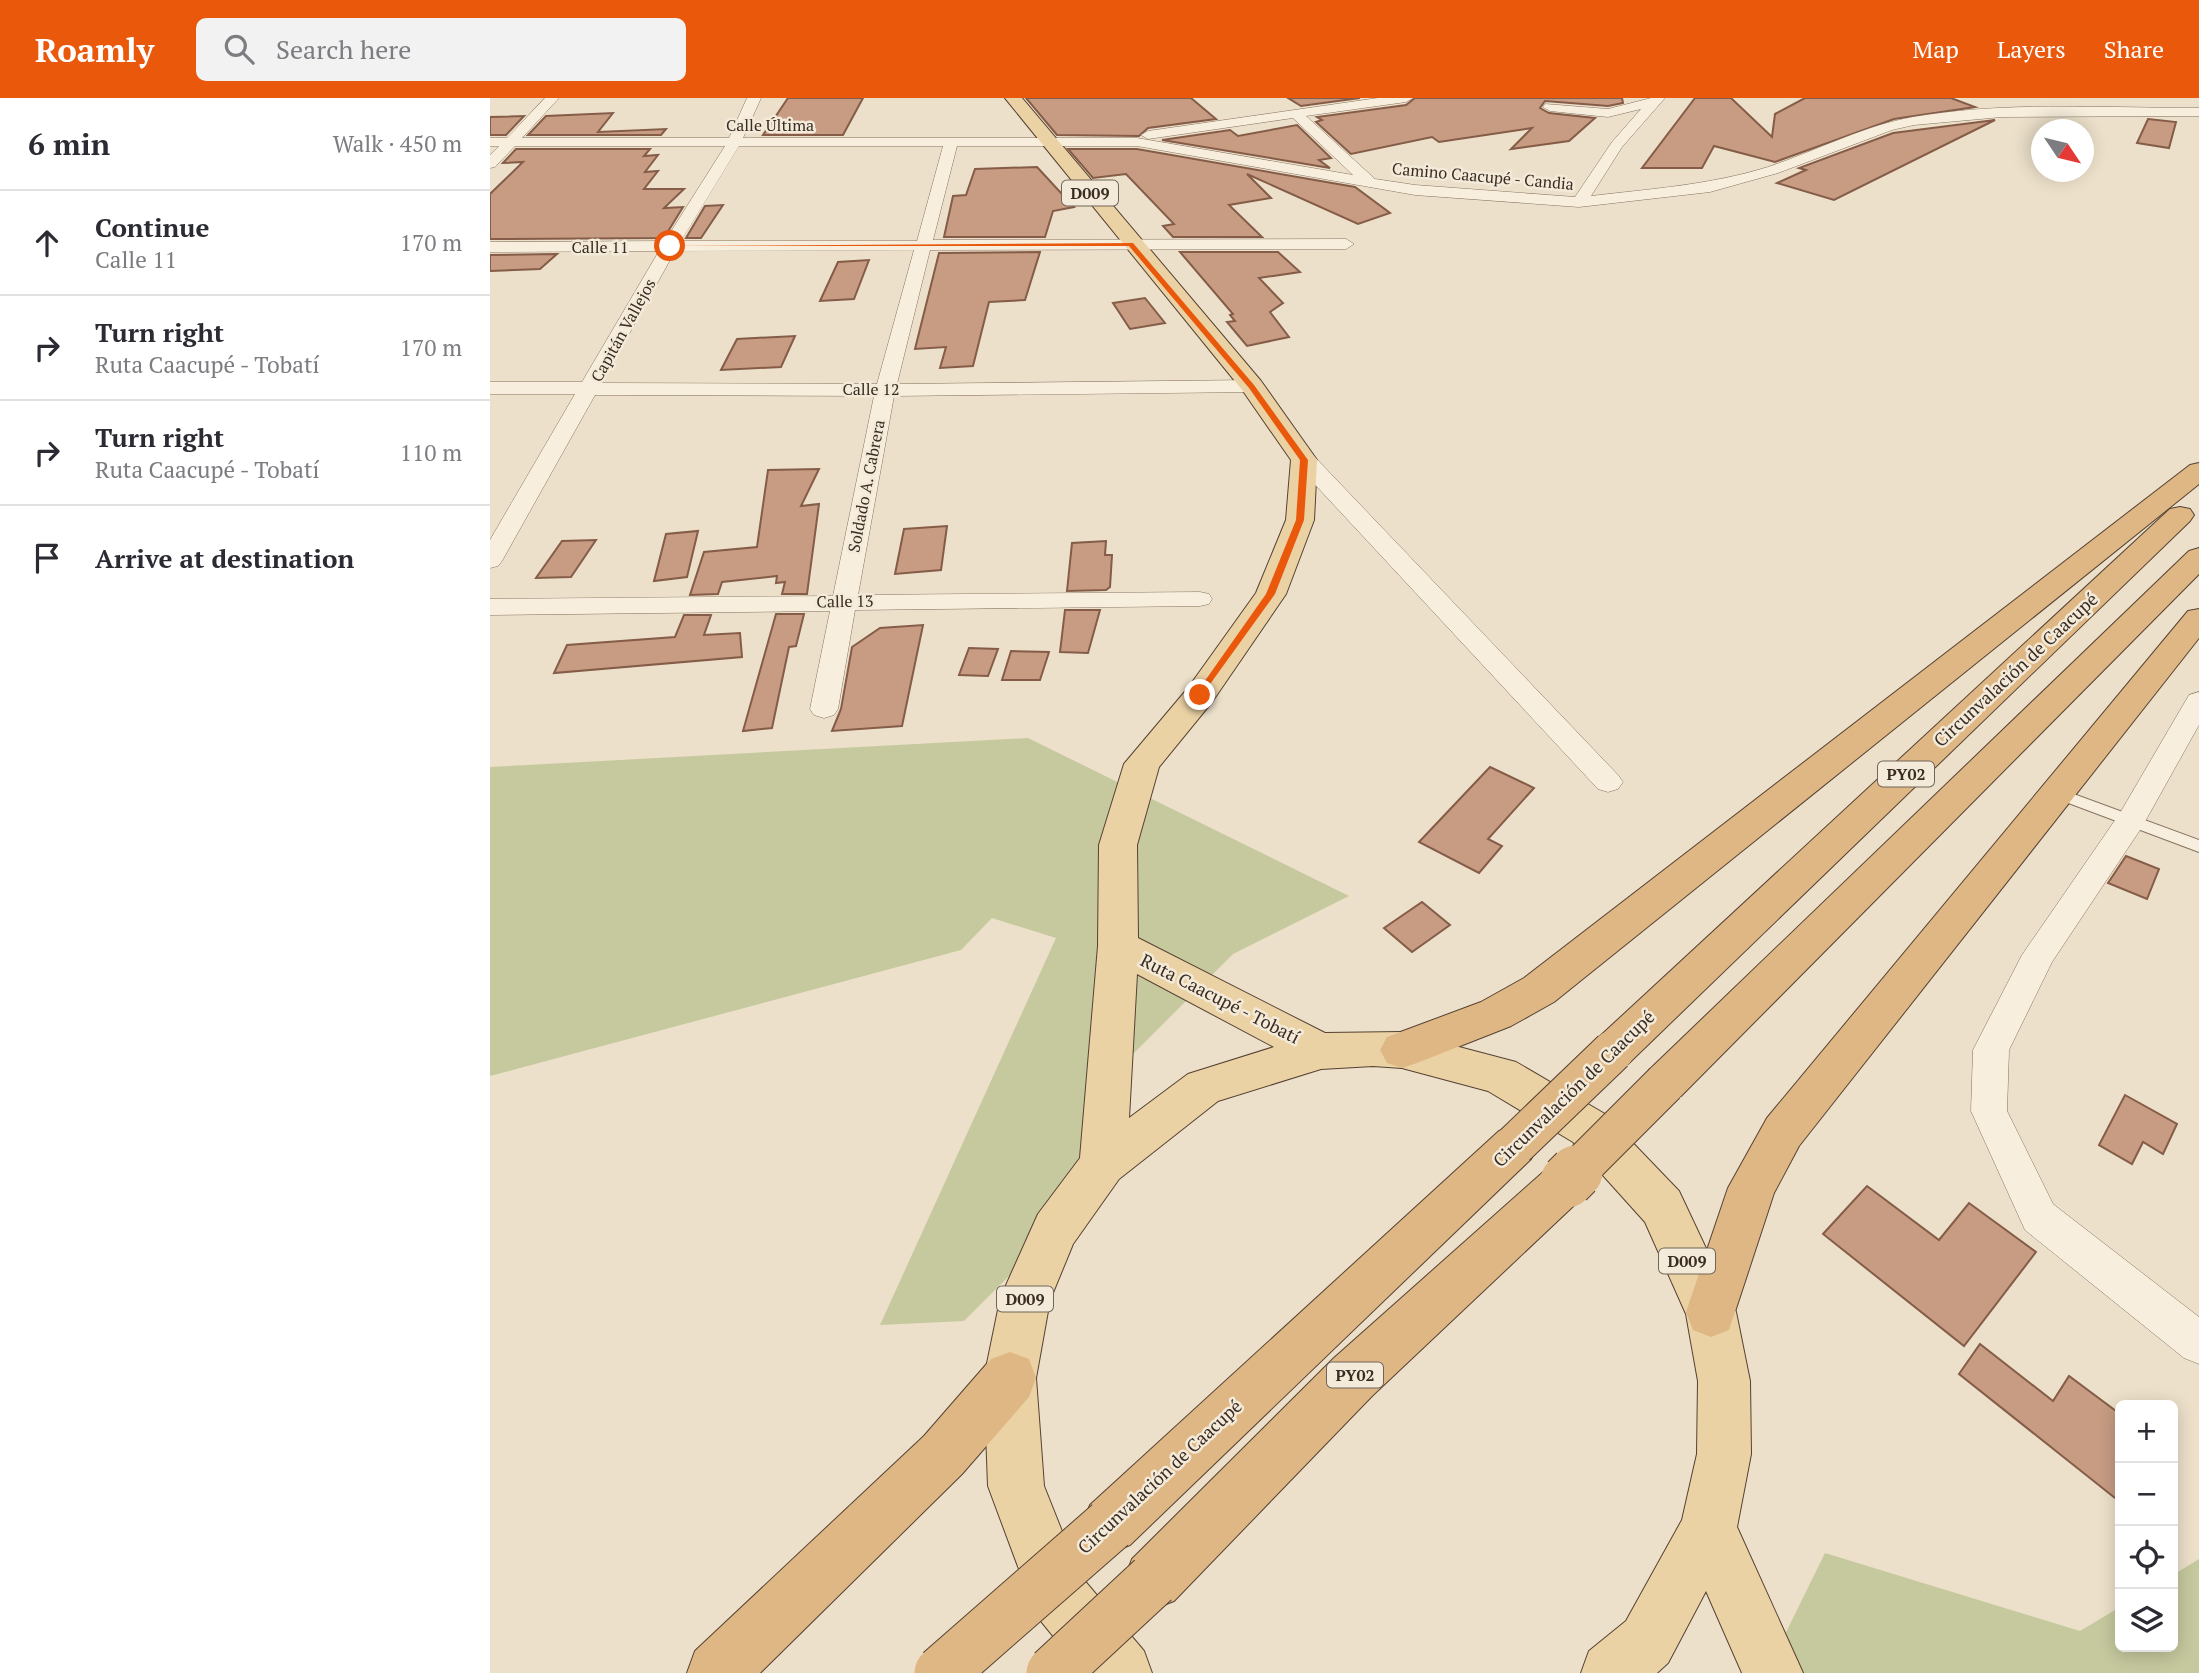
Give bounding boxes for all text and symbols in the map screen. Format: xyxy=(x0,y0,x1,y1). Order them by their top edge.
search box xyxy=(196,18,686,81)
text: Roamly xyxy=(35,28,154,71)
icon: search xyxy=(220,30,258,68)
text: Search here xyxy=(276,32,411,66)
text: Map xyxy=(1912,33,1959,65)
text: Layers xyxy=(1997,33,2066,65)
text: Share xyxy=(2104,33,2164,65)
street label: Calle Última xyxy=(726,114,814,136)
north arrow xyxy=(2031,119,2094,182)
text: 6 min xyxy=(28,124,110,164)
text: Walk · 450 m xyxy=(333,128,462,159)
street label: Camino Caacupé - Candia xyxy=(1391,157,1575,195)
road number: D009 xyxy=(1062,180,1118,206)
text: Continue xyxy=(95,210,209,244)
icon: ahead xyxy=(28,224,66,262)
text: 170 m xyxy=(400,227,462,258)
route start xyxy=(654,230,685,261)
street label: Calle 11 xyxy=(571,236,629,258)
text: Calle 11 xyxy=(95,244,177,275)
street label: Capitán Vallejos xyxy=(586,274,661,386)
text: Turn right xyxy=(95,315,224,349)
icon: right xyxy=(28,329,66,367)
text: 170 m xyxy=(400,332,462,363)
text: Ruta Caacupé - Tobatí xyxy=(95,349,319,380)
street label: Calle 12 xyxy=(842,378,900,400)
street label: Soldado A. Cabrera xyxy=(842,418,890,554)
text: Turn right xyxy=(95,420,224,454)
icon: right xyxy=(28,434,66,472)
text: 110 m xyxy=(400,437,462,468)
text: Ruta Caacupé - Tobatí xyxy=(95,454,319,485)
icon: arrive xyxy=(28,539,66,577)
text: Arrive at destination xyxy=(95,541,354,575)
street label: Circunvalación de Caacupé xyxy=(1928,587,2103,752)
street label: Calle 13 xyxy=(816,590,874,612)
route end xyxy=(1184,679,1215,710)
road number: PY02 xyxy=(1878,762,1934,786)
street label: Ruta Caacupé - Tobatí xyxy=(1137,948,1305,1049)
street label: Circunvalación de Caacupé xyxy=(1487,1005,1659,1172)
road number: D009 xyxy=(1659,1248,1715,1274)
road number: D009 xyxy=(997,1287,1053,1312)
road number: PY02 xyxy=(1327,1362,1383,1387)
street label: Circunvalación de Caacupé xyxy=(1072,1394,1247,1559)
map controls xyxy=(2115,1400,2178,1652)
button: + xyxy=(2115,1400,2178,1463)
button: − xyxy=(2115,1463,2178,1526)
button: locate xyxy=(2115,1526,2178,1589)
button: layers xyxy=(2115,1589,2178,1652)

